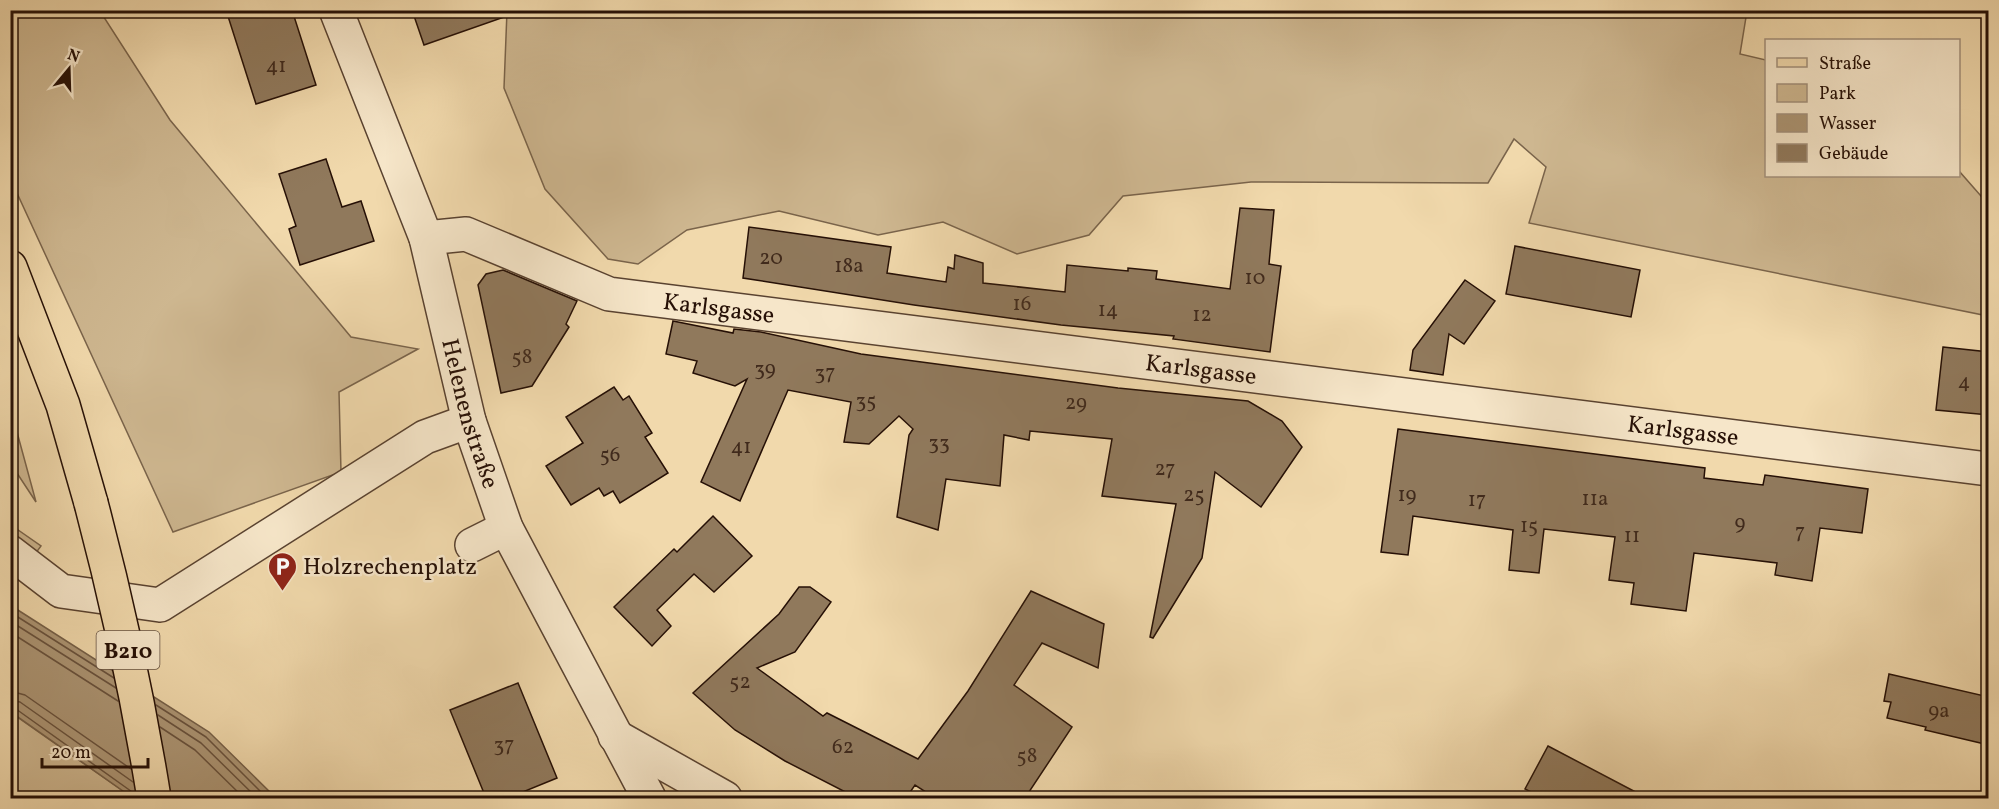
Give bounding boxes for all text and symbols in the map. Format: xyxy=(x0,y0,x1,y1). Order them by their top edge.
north arrow xyxy=(39,39,99,99)
legend xyxy=(1765,39,1960,177)
text: N xyxy=(64,44,83,69)
house number: 41 xyxy=(266,52,286,81)
text: Straße xyxy=(1819,52,1871,77)
text: Park xyxy=(1819,82,1856,107)
text: Wasser xyxy=(1819,112,1877,137)
text: Gebäude xyxy=(1819,142,1888,167)
house number: 20 xyxy=(759,244,783,273)
house number: 18a xyxy=(834,252,864,281)
house number: 10 xyxy=(1245,264,1265,293)
street label: Karlsgasse xyxy=(661,286,776,334)
house number: 16 xyxy=(1013,290,1031,319)
house number: 14 xyxy=(1098,296,1118,325)
house number: 12 xyxy=(1192,301,1212,330)
street label: Helenenstraße xyxy=(431,335,506,494)
house number: 58 xyxy=(512,343,532,372)
street label: Karlsgasse xyxy=(1143,347,1258,395)
house number: 39 xyxy=(754,355,776,384)
house number: 37 xyxy=(815,359,835,388)
house number: 4 xyxy=(1958,368,1970,397)
house number: 35 xyxy=(856,387,876,416)
house number: 29 xyxy=(1065,389,1087,418)
street label: Karlsgasse xyxy=(1625,408,1741,456)
house number: 33 xyxy=(928,429,950,458)
house number: 41 xyxy=(731,433,751,462)
house number: 56 xyxy=(600,441,620,470)
house number: 27 xyxy=(1155,455,1175,484)
house number: 25 xyxy=(1183,481,1205,510)
house number: 19 xyxy=(1397,481,1417,510)
house number: 11a xyxy=(1582,485,1608,514)
house number: 17 xyxy=(1468,486,1486,515)
house number: 9 xyxy=(1735,509,1746,538)
house number: 15 xyxy=(1520,512,1538,541)
house number: 7 xyxy=(1795,518,1805,547)
house number: 11 xyxy=(1624,522,1640,551)
parking icon: Holzrechenplatz xyxy=(266,550,298,592)
place label: Holzrechenplatz xyxy=(303,551,477,585)
road number: B210 xyxy=(96,631,160,669)
house number: 52 xyxy=(729,668,751,697)
house number: 9a xyxy=(1928,697,1950,726)
scale bar xyxy=(42,731,148,769)
house number: 37 xyxy=(494,731,514,760)
house number: 62 xyxy=(832,733,854,762)
text: 20 m xyxy=(51,741,91,766)
house number: 58 xyxy=(1017,742,1037,771)

